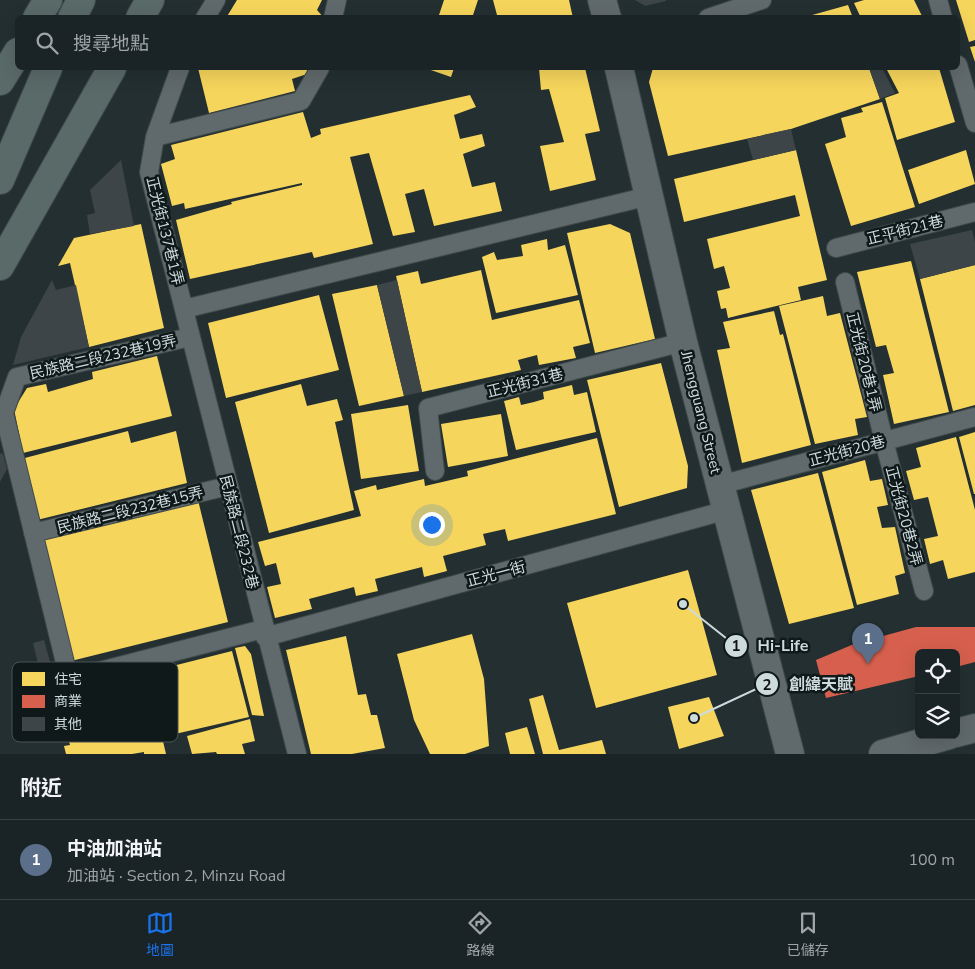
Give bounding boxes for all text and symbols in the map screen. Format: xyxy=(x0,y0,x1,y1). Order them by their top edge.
search box xyxy=(15,15,960,70)
icon: search xyxy=(33,29,61,57)
text: 搜尋地點 xyxy=(73,31,149,57)
street label: 正光街137巷1弄 xyxy=(142,175,188,287)
street label: 正平街21巷 xyxy=(865,211,945,249)
street label: 正光街20巷1弄 xyxy=(842,310,886,414)
street label: 民族路二段232巷19弄 xyxy=(28,330,178,384)
street label: Jhengguang Street xyxy=(676,348,726,476)
street label: 正光街31巷 xyxy=(485,364,565,402)
street label: 正光街20巷 xyxy=(807,431,887,471)
street label: 正光街20巷2弄 xyxy=(881,464,927,568)
street label: 民族路二段232巷 xyxy=(215,473,263,591)
street label: 民族路二段232巷15弄 xyxy=(55,482,205,538)
your location xyxy=(419,512,445,538)
street label: 正光一街 xyxy=(464,557,528,591)
pin: 1 xyxy=(852,623,884,664)
callout: Hi-Life xyxy=(723,630,819,661)
text: Hi-Life xyxy=(758,635,809,657)
text: 1 xyxy=(731,636,741,656)
map controls xyxy=(915,649,960,739)
button: locate xyxy=(915,649,960,694)
legend xyxy=(12,662,178,742)
callout: 創緯天賦 xyxy=(754,669,863,700)
text: 住宅 xyxy=(54,670,82,689)
text: 創緯天賦 xyxy=(789,674,853,696)
text: 2 xyxy=(762,675,772,695)
text: 商業 xyxy=(54,692,82,711)
button: layers xyxy=(915,694,960,739)
text: 其他 xyxy=(54,715,82,734)
text: 附近 xyxy=(20,774,62,802)
text: 中油加油站 xyxy=(67,836,162,862)
text: 1 xyxy=(31,849,41,871)
text: 100 m xyxy=(908,849,955,871)
text: 加油站 · Section 2, Minzu Road xyxy=(67,865,286,887)
tab: 地圖 xyxy=(146,909,174,960)
tab: 路線 xyxy=(466,909,494,960)
tab: 已儲存 xyxy=(787,909,829,960)

